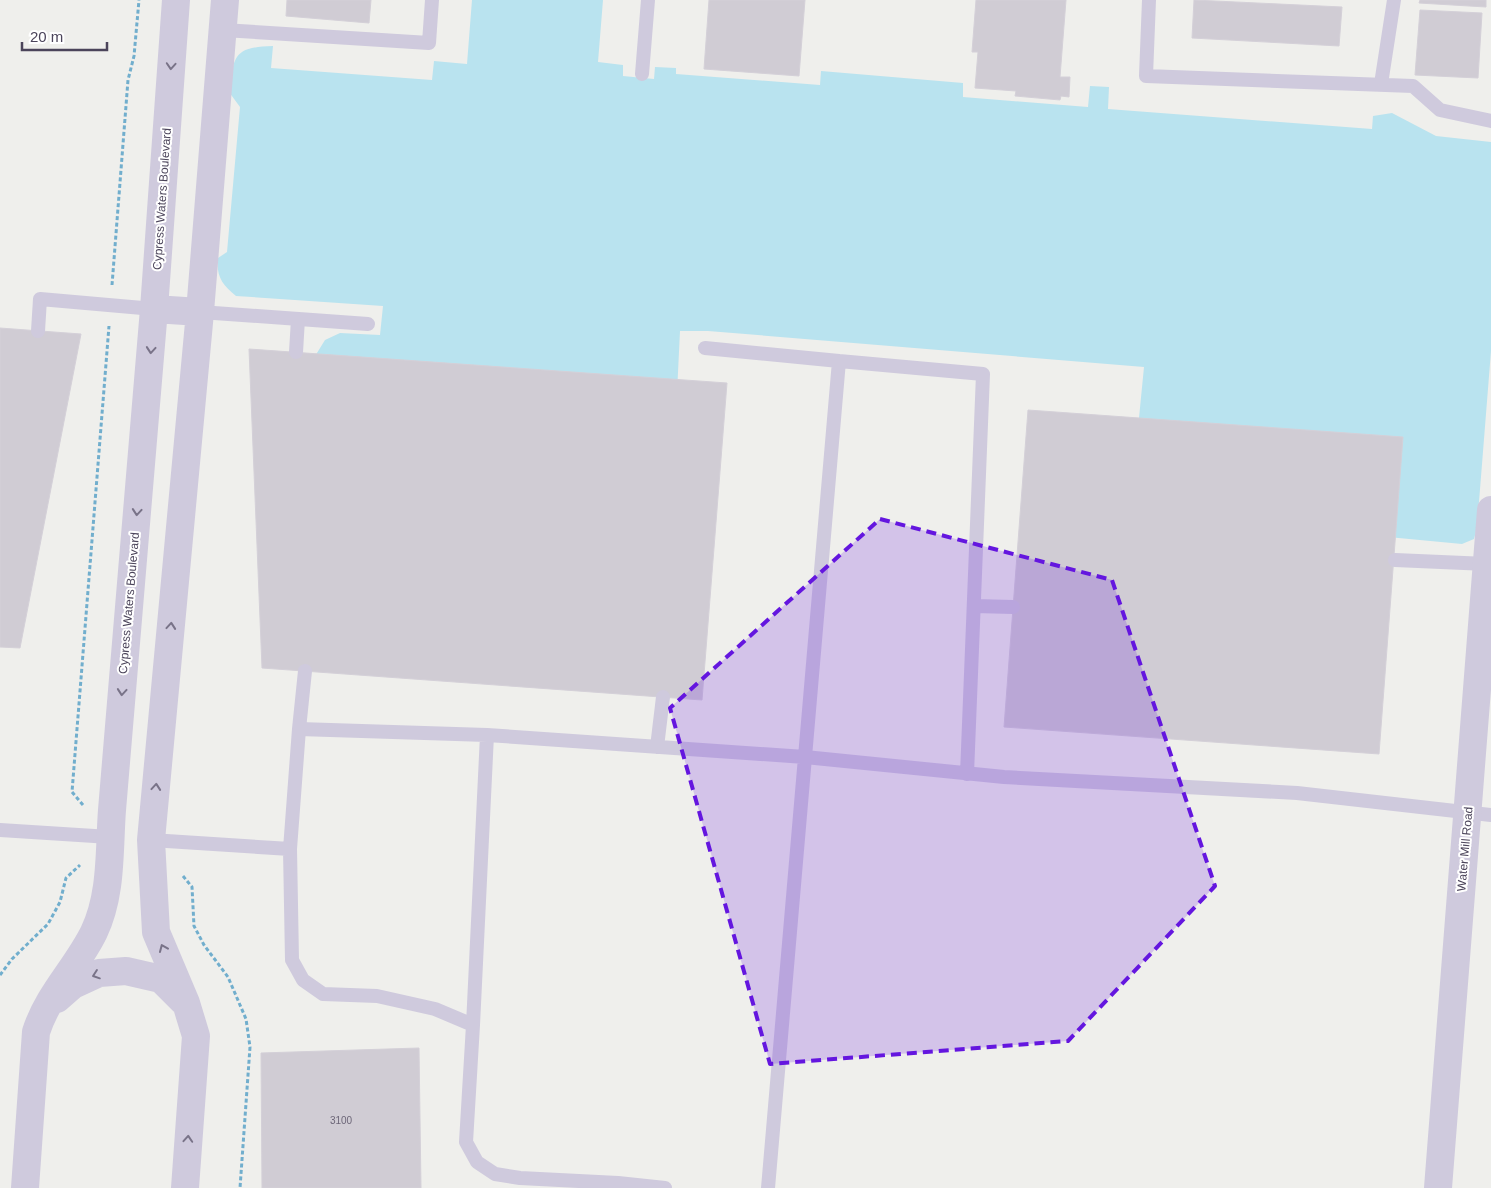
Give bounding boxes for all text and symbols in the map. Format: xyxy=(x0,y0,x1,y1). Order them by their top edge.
scale bar xyxy=(22,20,108,52)
text: 20 m xyxy=(30,28,63,45)
one-way arrow xyxy=(166,62,177,70)
street label: Cypress Waters Boulevard xyxy=(150,128,174,270)
one-way arrow xyxy=(145,347,156,355)
one-way arrow xyxy=(132,509,143,517)
street label: Cypress Waters Boulevard xyxy=(116,532,142,674)
one-way arrow xyxy=(165,621,176,629)
one-way arrow xyxy=(117,688,128,696)
one-way arrow xyxy=(150,783,161,791)
street label: Water Mill Road xyxy=(1454,806,1476,892)
one-way arrow xyxy=(159,944,169,953)
one-way arrow xyxy=(93,969,101,979)
house number: 3100 xyxy=(330,1115,353,1126)
one-way arrow xyxy=(183,1135,194,1143)

